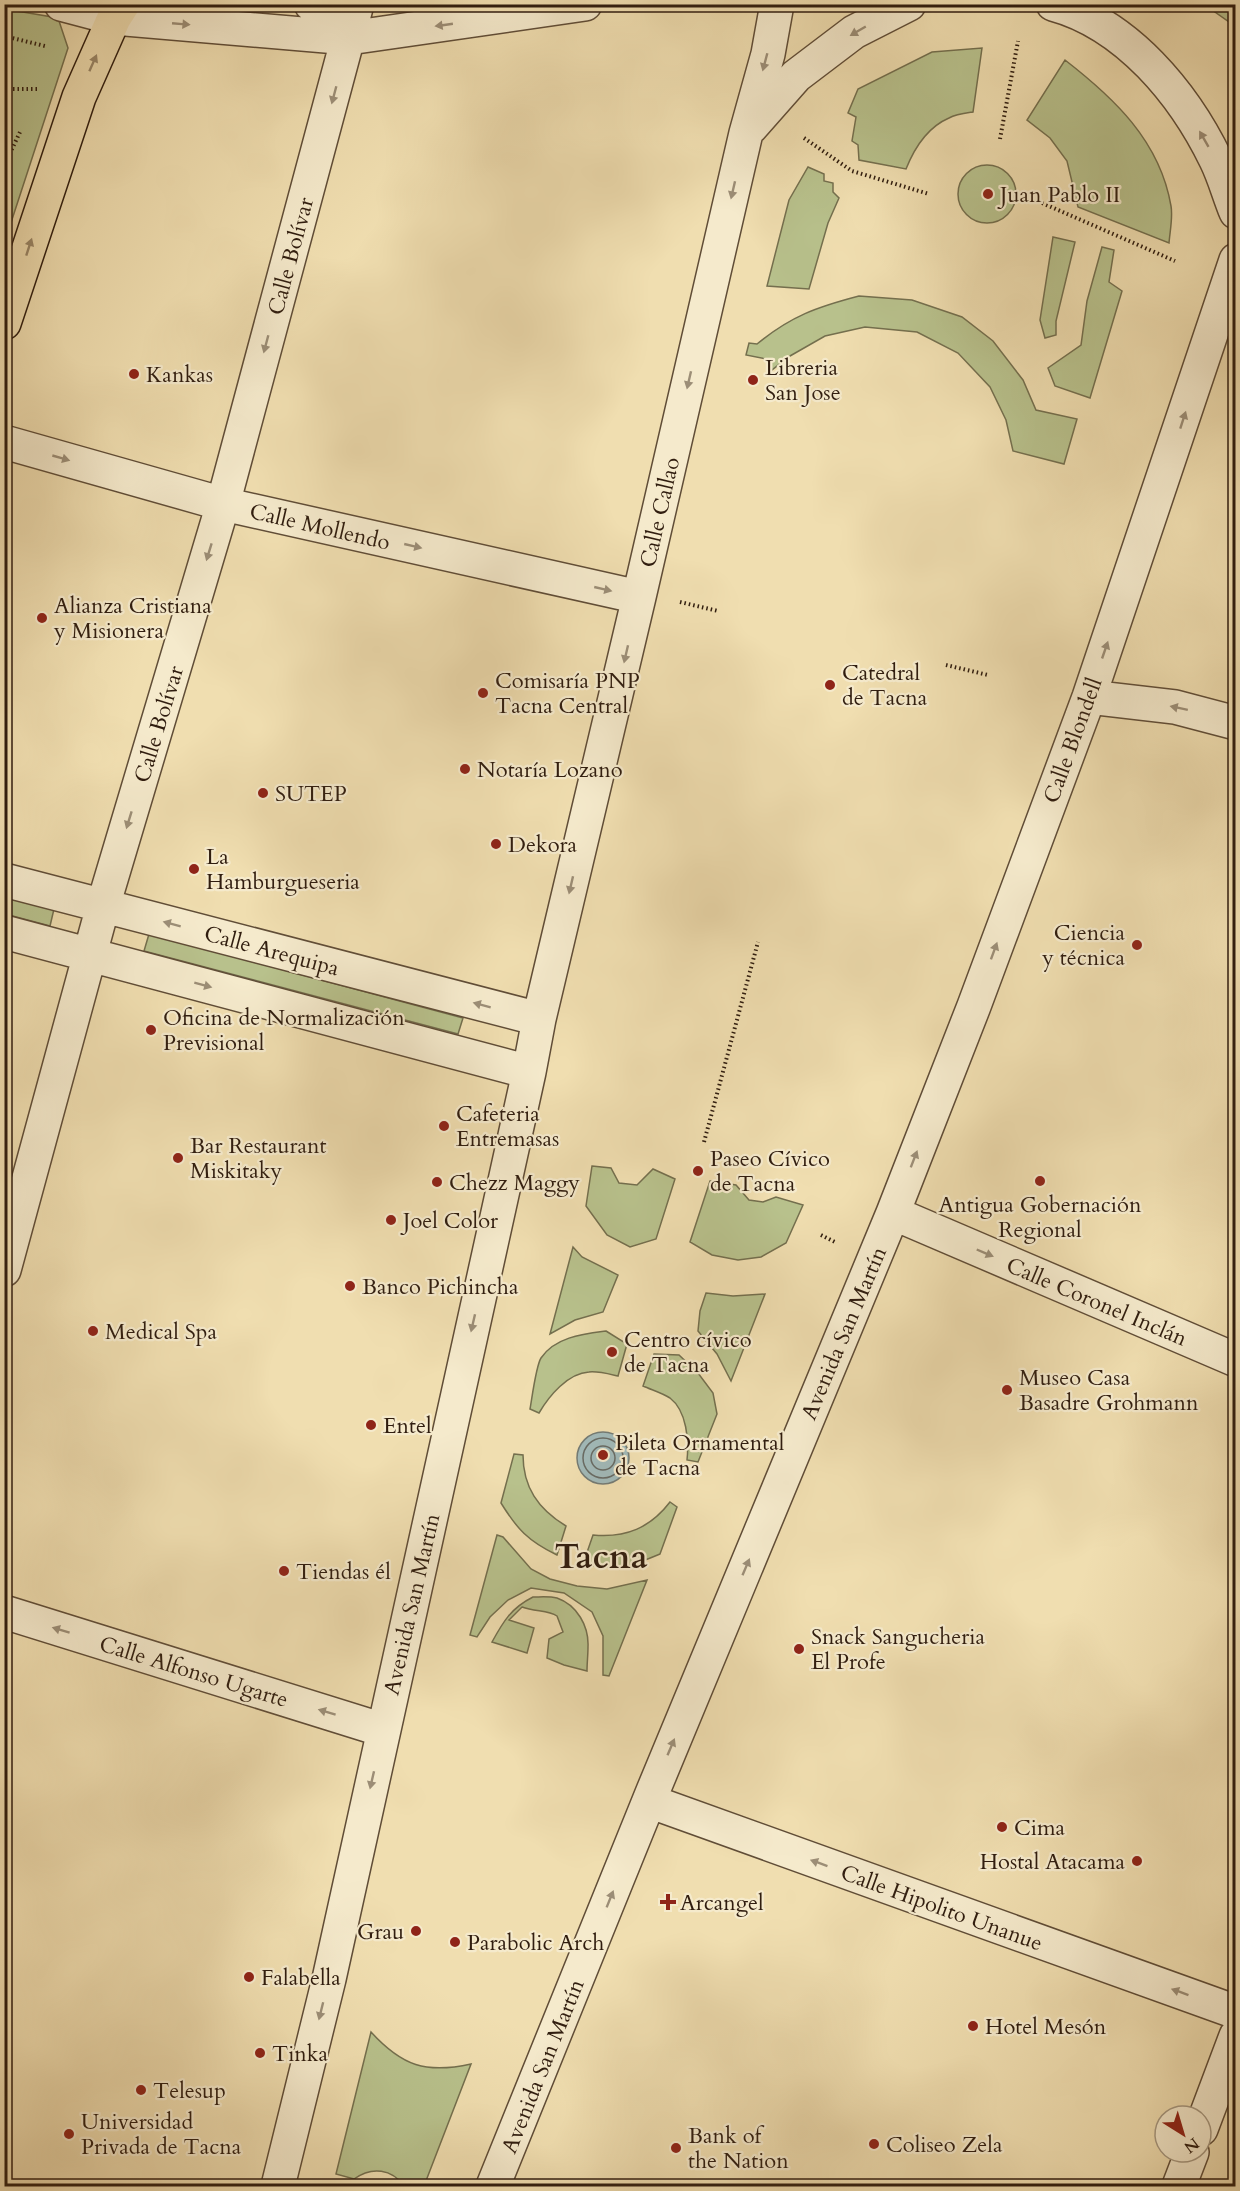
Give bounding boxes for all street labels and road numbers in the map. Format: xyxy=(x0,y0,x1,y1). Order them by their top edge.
street label: Calle Bolívar xyxy=(261,193,321,318)
street label: Calle Callao xyxy=(633,454,687,570)
street label: Calle Mollendo xyxy=(247,496,393,558)
street label: Calle Bolívar xyxy=(127,661,191,786)
street label: Calle Blondell xyxy=(1036,673,1110,807)
street label: Calle Arequipa xyxy=(201,919,343,983)
street label: Avenida San Martín xyxy=(794,1242,894,1425)
street label: Calle Coronel Inclán xyxy=(1002,1250,1192,1354)
street label: Avenida San Martín xyxy=(377,1510,448,1698)
street label: Calle Alfonso Ugarte xyxy=(96,1629,292,1715)
street label: Calle Hipolito Unanue xyxy=(837,1857,1047,1958)
street label: Avenida San Martín xyxy=(494,1974,592,2158)

